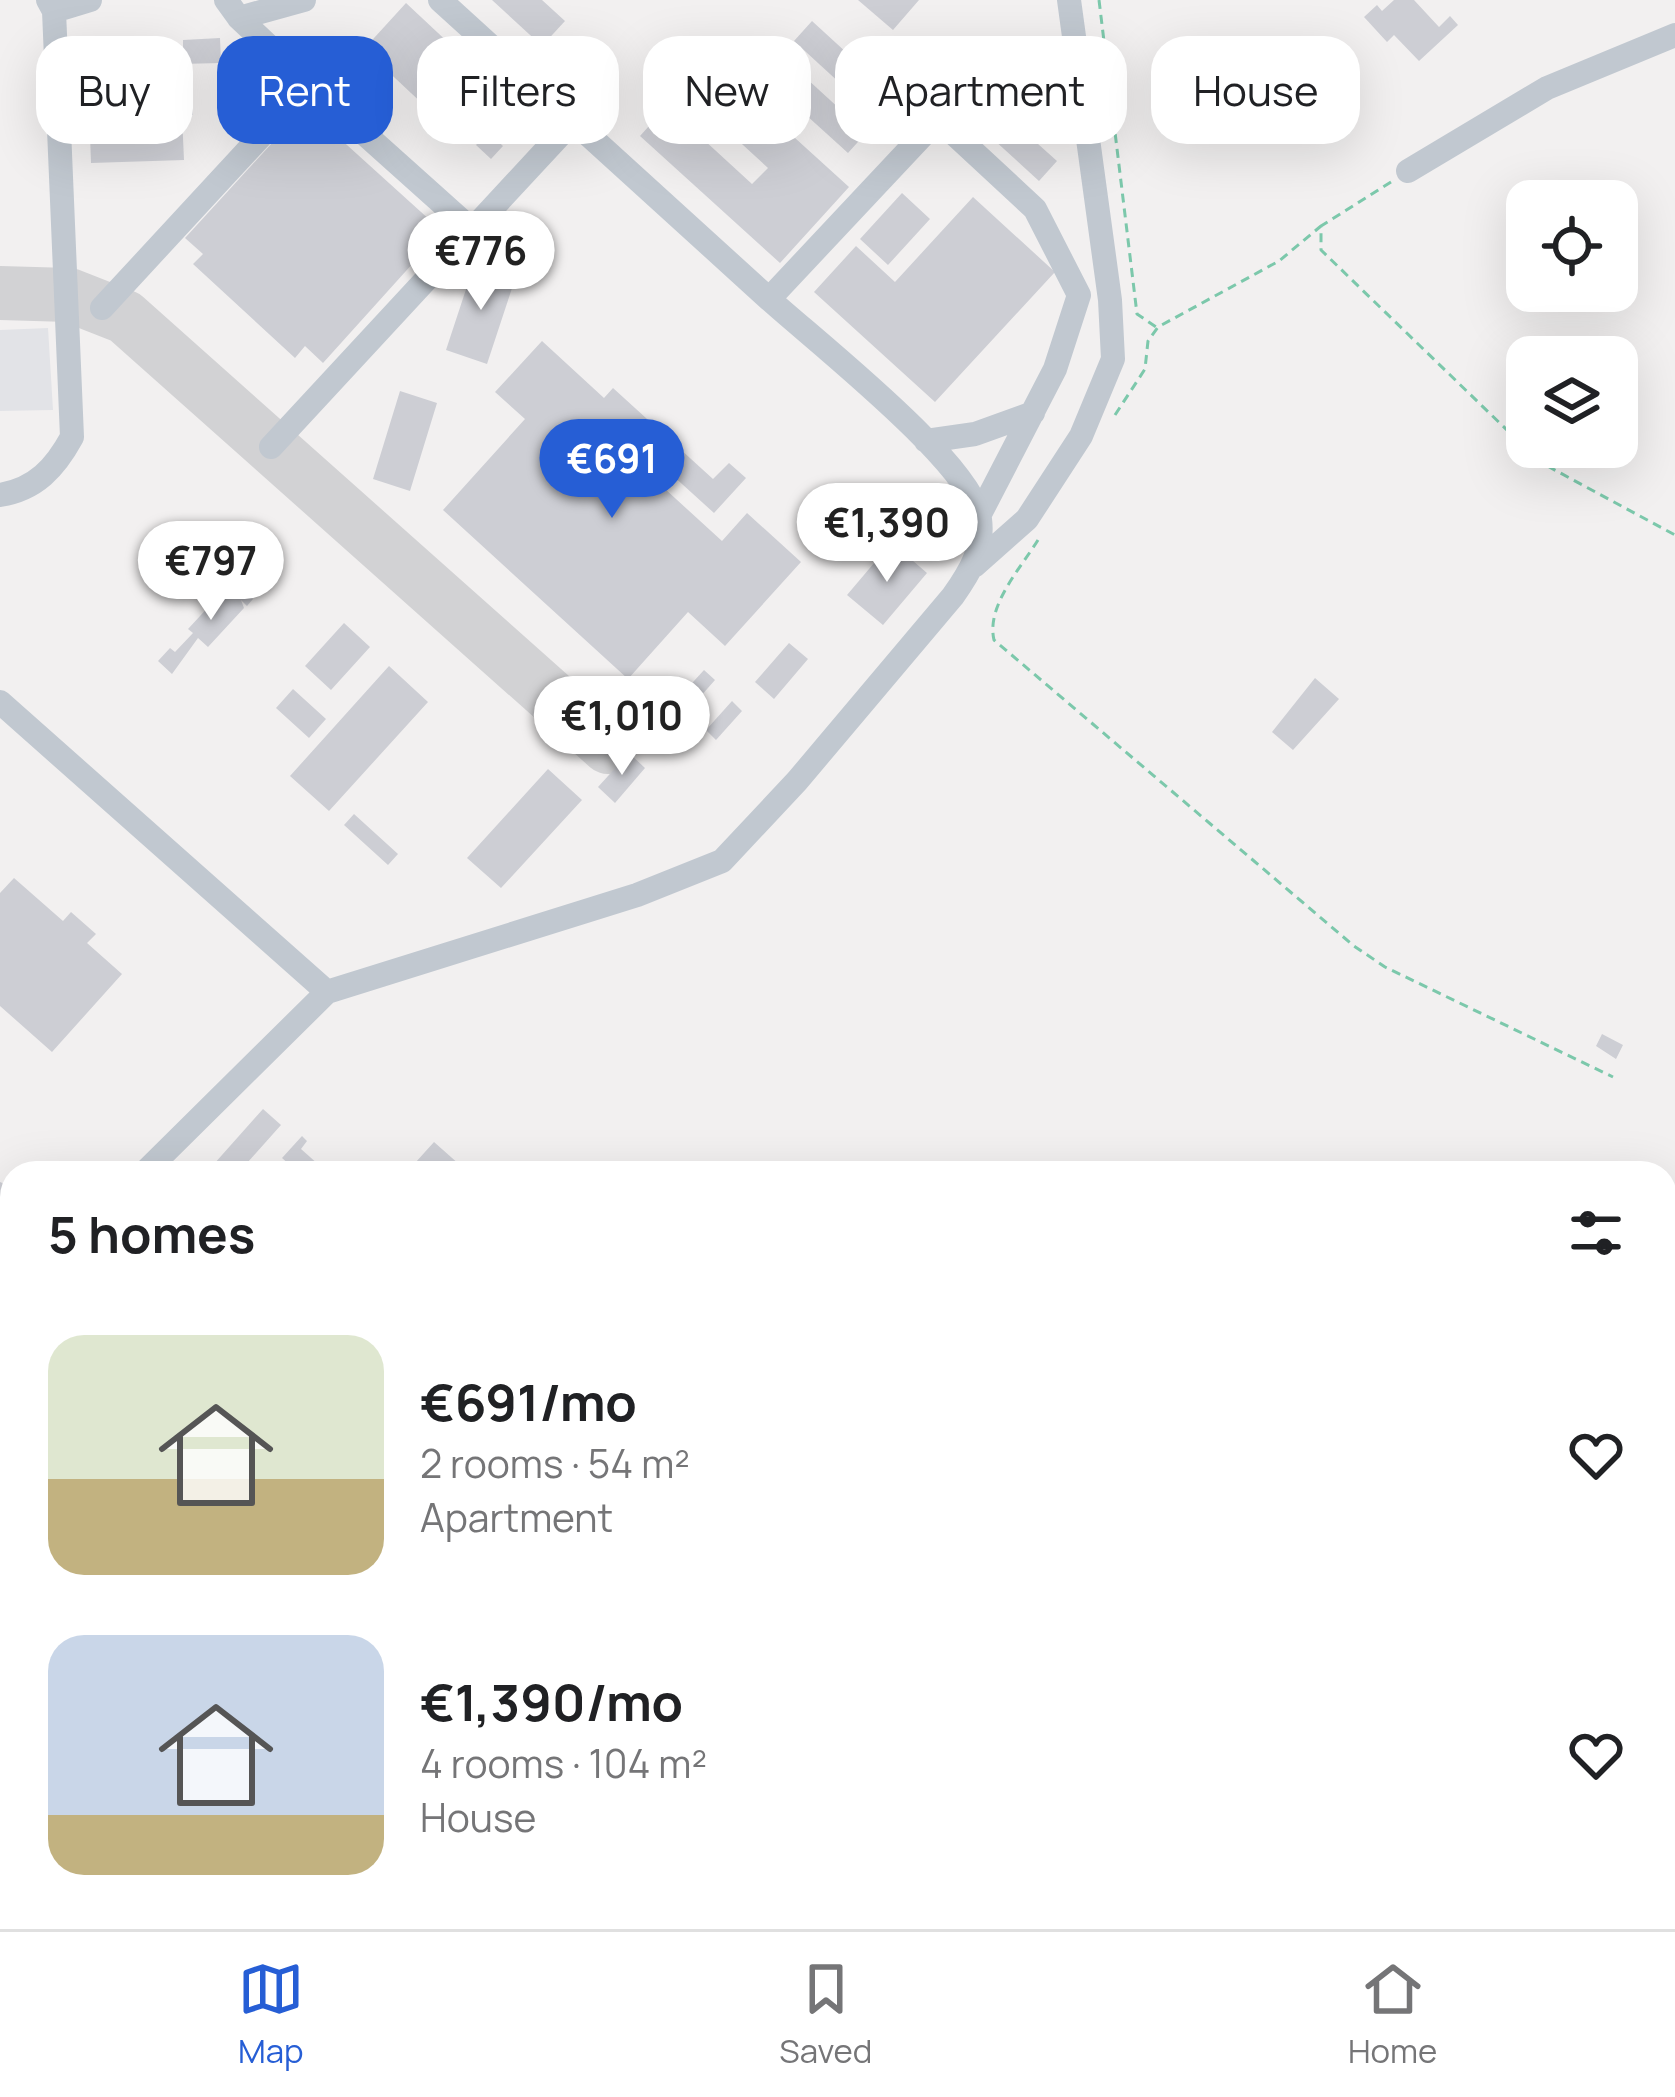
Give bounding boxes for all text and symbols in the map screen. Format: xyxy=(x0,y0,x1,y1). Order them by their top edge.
chip: Buy xyxy=(36,36,193,144)
chip: Rent xyxy=(217,36,393,144)
chip: Filters xyxy=(417,36,619,144)
chip: New xyxy=(643,36,811,144)
chip: Apartment xyxy=(835,36,1127,144)
chip: House xyxy=(1151,36,1360,144)
map controls xyxy=(1506,180,1638,468)
button: locate xyxy=(1506,180,1638,312)
pin: €776 xyxy=(410,211,552,313)
text: €776 xyxy=(435,223,527,277)
button: layers xyxy=(1506,336,1638,468)
pin: €691 xyxy=(541,419,683,521)
text: €691 xyxy=(566,431,658,485)
pin: €1,390 xyxy=(789,483,985,585)
text: €1,390 xyxy=(824,495,950,549)
pin: €797 xyxy=(140,521,282,623)
text: €797 xyxy=(165,533,257,587)
pin: €1,010 xyxy=(524,676,720,778)
text: €1,010 xyxy=(561,688,683,742)
text: 5 homes xyxy=(48,1199,255,1268)
icon: filters xyxy=(1563,1200,1629,1266)
text: €691/mo xyxy=(420,1367,637,1436)
icon: home xyxy=(144,1383,288,1527)
icon: heart xyxy=(1563,1422,1629,1488)
text: 2 rooms · 54 m² xyxy=(420,1436,690,1490)
text: Apartment xyxy=(420,1490,613,1544)
text: €1,390/mo xyxy=(420,1667,683,1736)
icon: home xyxy=(144,1683,288,1827)
icon: heart xyxy=(1563,1722,1629,1788)
text: 4 rooms · 104 m² xyxy=(420,1736,707,1790)
text: House xyxy=(420,1790,536,1844)
tab: Map xyxy=(238,1956,304,2073)
tab: Saved xyxy=(779,1956,872,2073)
tab: Home xyxy=(1348,1956,1437,2073)

